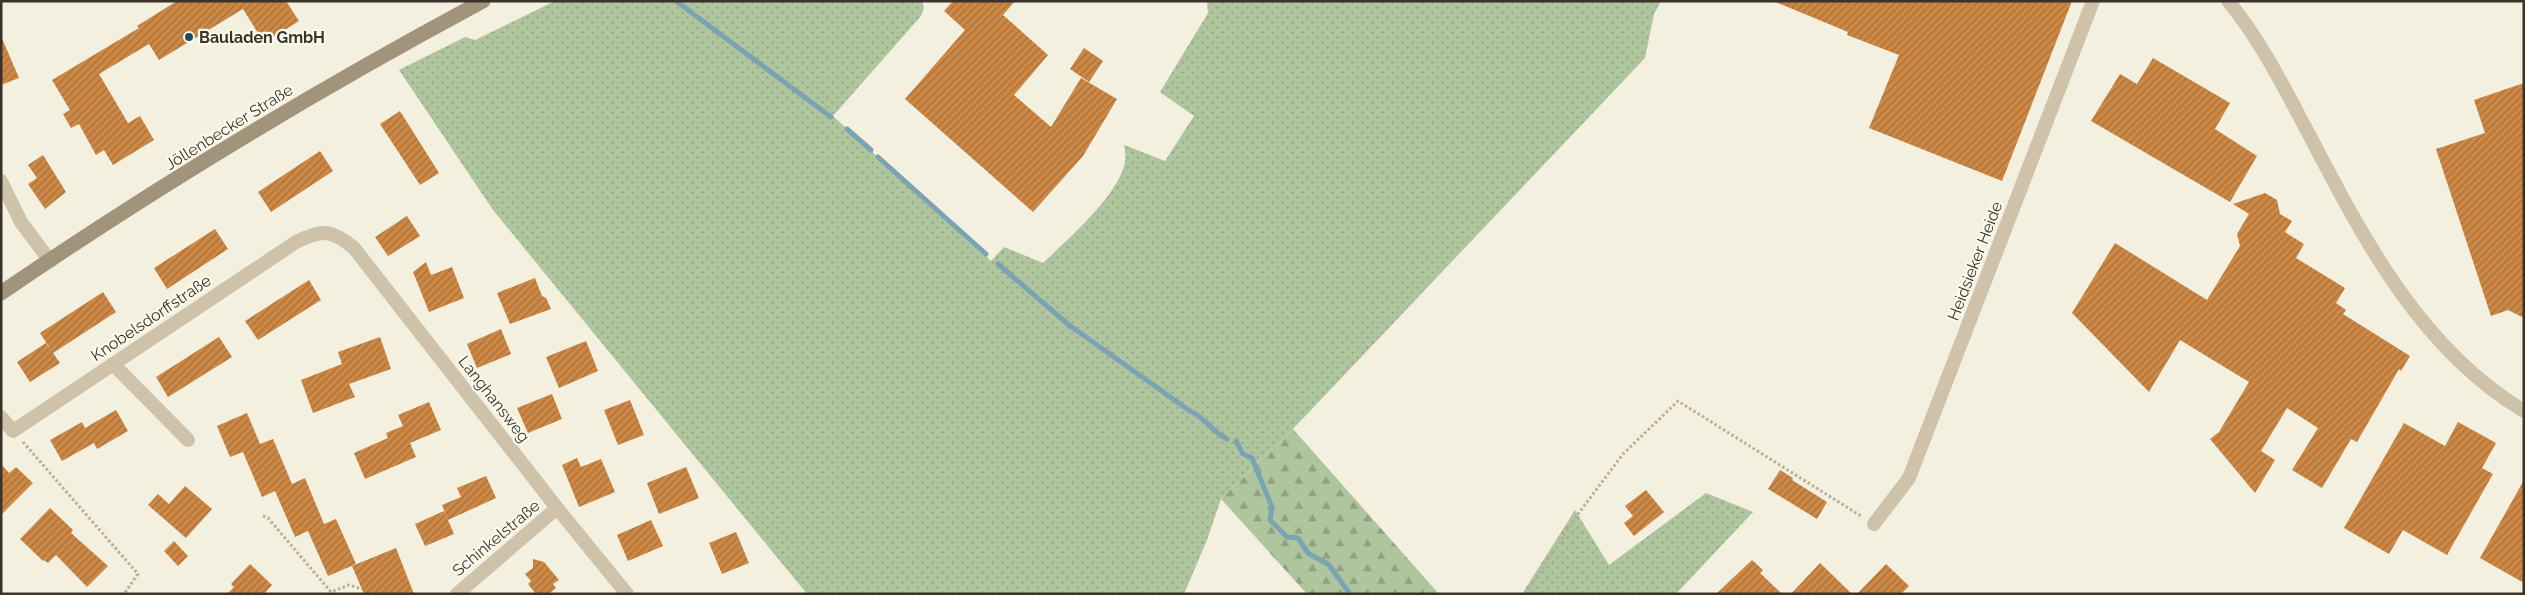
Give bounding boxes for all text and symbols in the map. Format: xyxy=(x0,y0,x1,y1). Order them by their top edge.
place label: Bauladen GmbH xyxy=(199,28,325,47)
marker: Bauladen GmbH xyxy=(183,31,195,43)
street label: Jöllenbecker Straße xyxy=(162,80,296,174)
street label: Heidsieker Heide xyxy=(1944,199,2006,323)
street label: Knobelsdorffstraße xyxy=(87,271,215,365)
street label: Langhansweg xyxy=(454,352,534,446)
street label: Schinkelstraße xyxy=(449,496,543,580)

